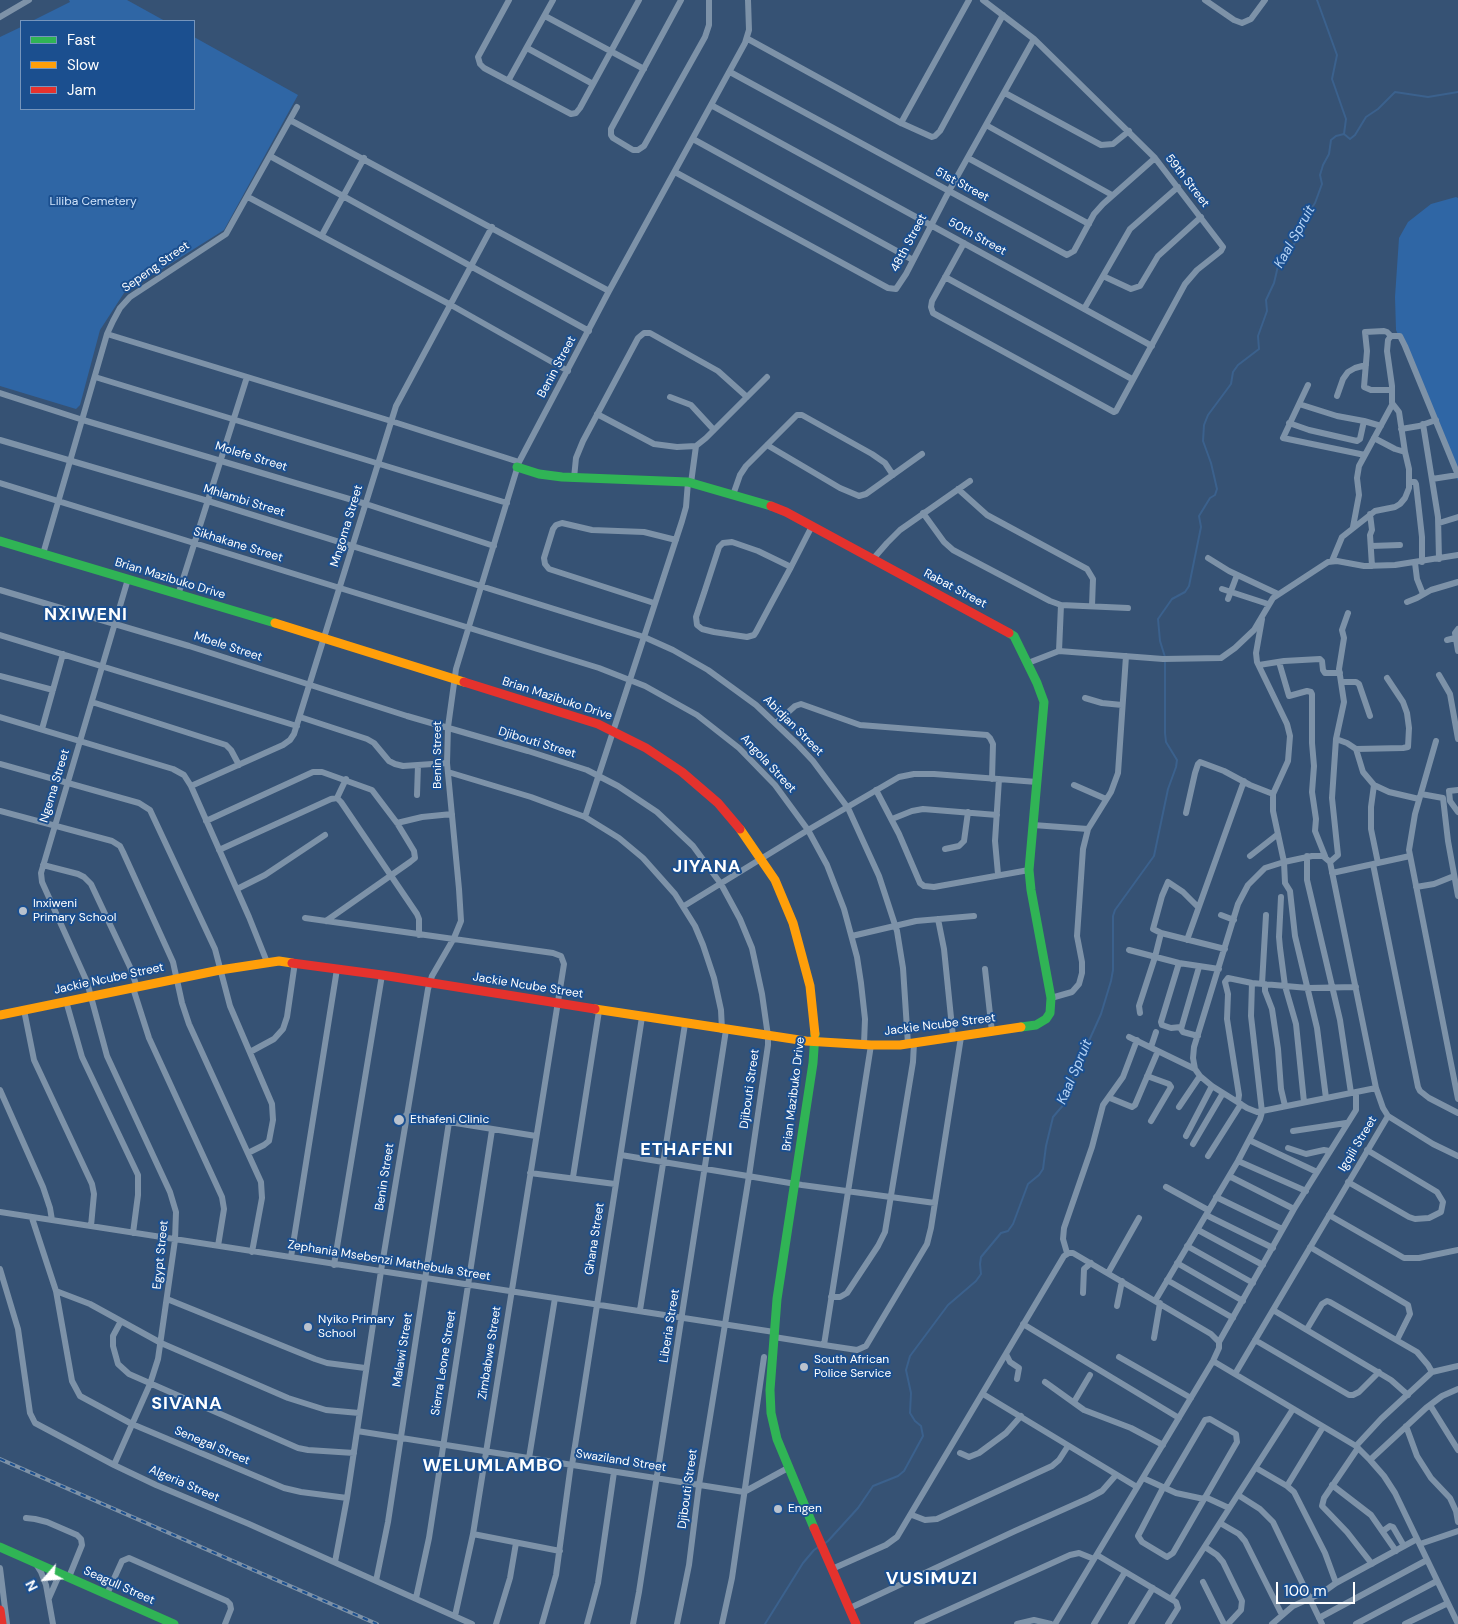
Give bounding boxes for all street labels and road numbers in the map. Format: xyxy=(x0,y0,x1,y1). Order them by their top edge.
street label: 59th Street xyxy=(1162,152,1212,210)
street label: 51st Street xyxy=(933,165,991,205)
street label: 48th Street xyxy=(888,212,930,274)
street label: 50th Street xyxy=(945,215,1009,259)
street label: Sepeng Street xyxy=(120,238,192,296)
street label: Benin Street xyxy=(535,334,579,400)
street label: Molefe Street xyxy=(213,439,289,475)
street label: Mhlambi Street xyxy=(202,482,286,520)
street label: Mngoma Street xyxy=(328,483,366,569)
street label: Sikhakane Street xyxy=(192,525,284,565)
street label: Brian Mazibuko Drive xyxy=(113,555,227,603)
street label: Rabat Street xyxy=(921,566,989,612)
street label: Mbele Street xyxy=(192,629,264,665)
street label: Brian Mazibuko Drive xyxy=(500,674,614,724)
street label: Abidjan Street xyxy=(760,693,826,759)
street label: Benin Street xyxy=(431,721,445,789)
street label: Djibouti Street xyxy=(496,724,578,762)
street label: Angola Street xyxy=(737,732,799,796)
street label: Ngema Street xyxy=(37,748,73,824)
street label: Jackie Ncube Street xyxy=(53,960,165,998)
street label: Jackie Ncube Street xyxy=(472,970,584,1002)
street label: Jackie Ncube Street xyxy=(884,1011,996,1039)
street label: Brian Mazibuko Drive xyxy=(780,1036,808,1152)
street label: Djibouti Street xyxy=(737,1048,763,1130)
street label: Igqili Street xyxy=(1336,1114,1380,1174)
street label: Benin Street xyxy=(373,1142,397,1212)
street label: Ghana Street xyxy=(582,1202,608,1276)
street label: Egypt Street xyxy=(150,1220,172,1290)
street label: Zephania Msebenzi Mathebula Street xyxy=(287,1238,491,1284)
street label: Liberia Street xyxy=(657,1288,683,1364)
street label: Zimbabwe Street xyxy=(476,1305,504,1401)
street label: Sierra Leone Street xyxy=(429,1309,459,1417)
street label: Malawi Street xyxy=(390,1312,416,1388)
street label: Senegal Street xyxy=(172,1424,252,1468)
street label: Swaziland Street xyxy=(575,1447,667,1475)
street label: Djibouti Street xyxy=(675,1448,701,1530)
street label: Algeria Street xyxy=(147,1463,221,1505)
street label: Seagull Street xyxy=(81,1564,157,1608)

